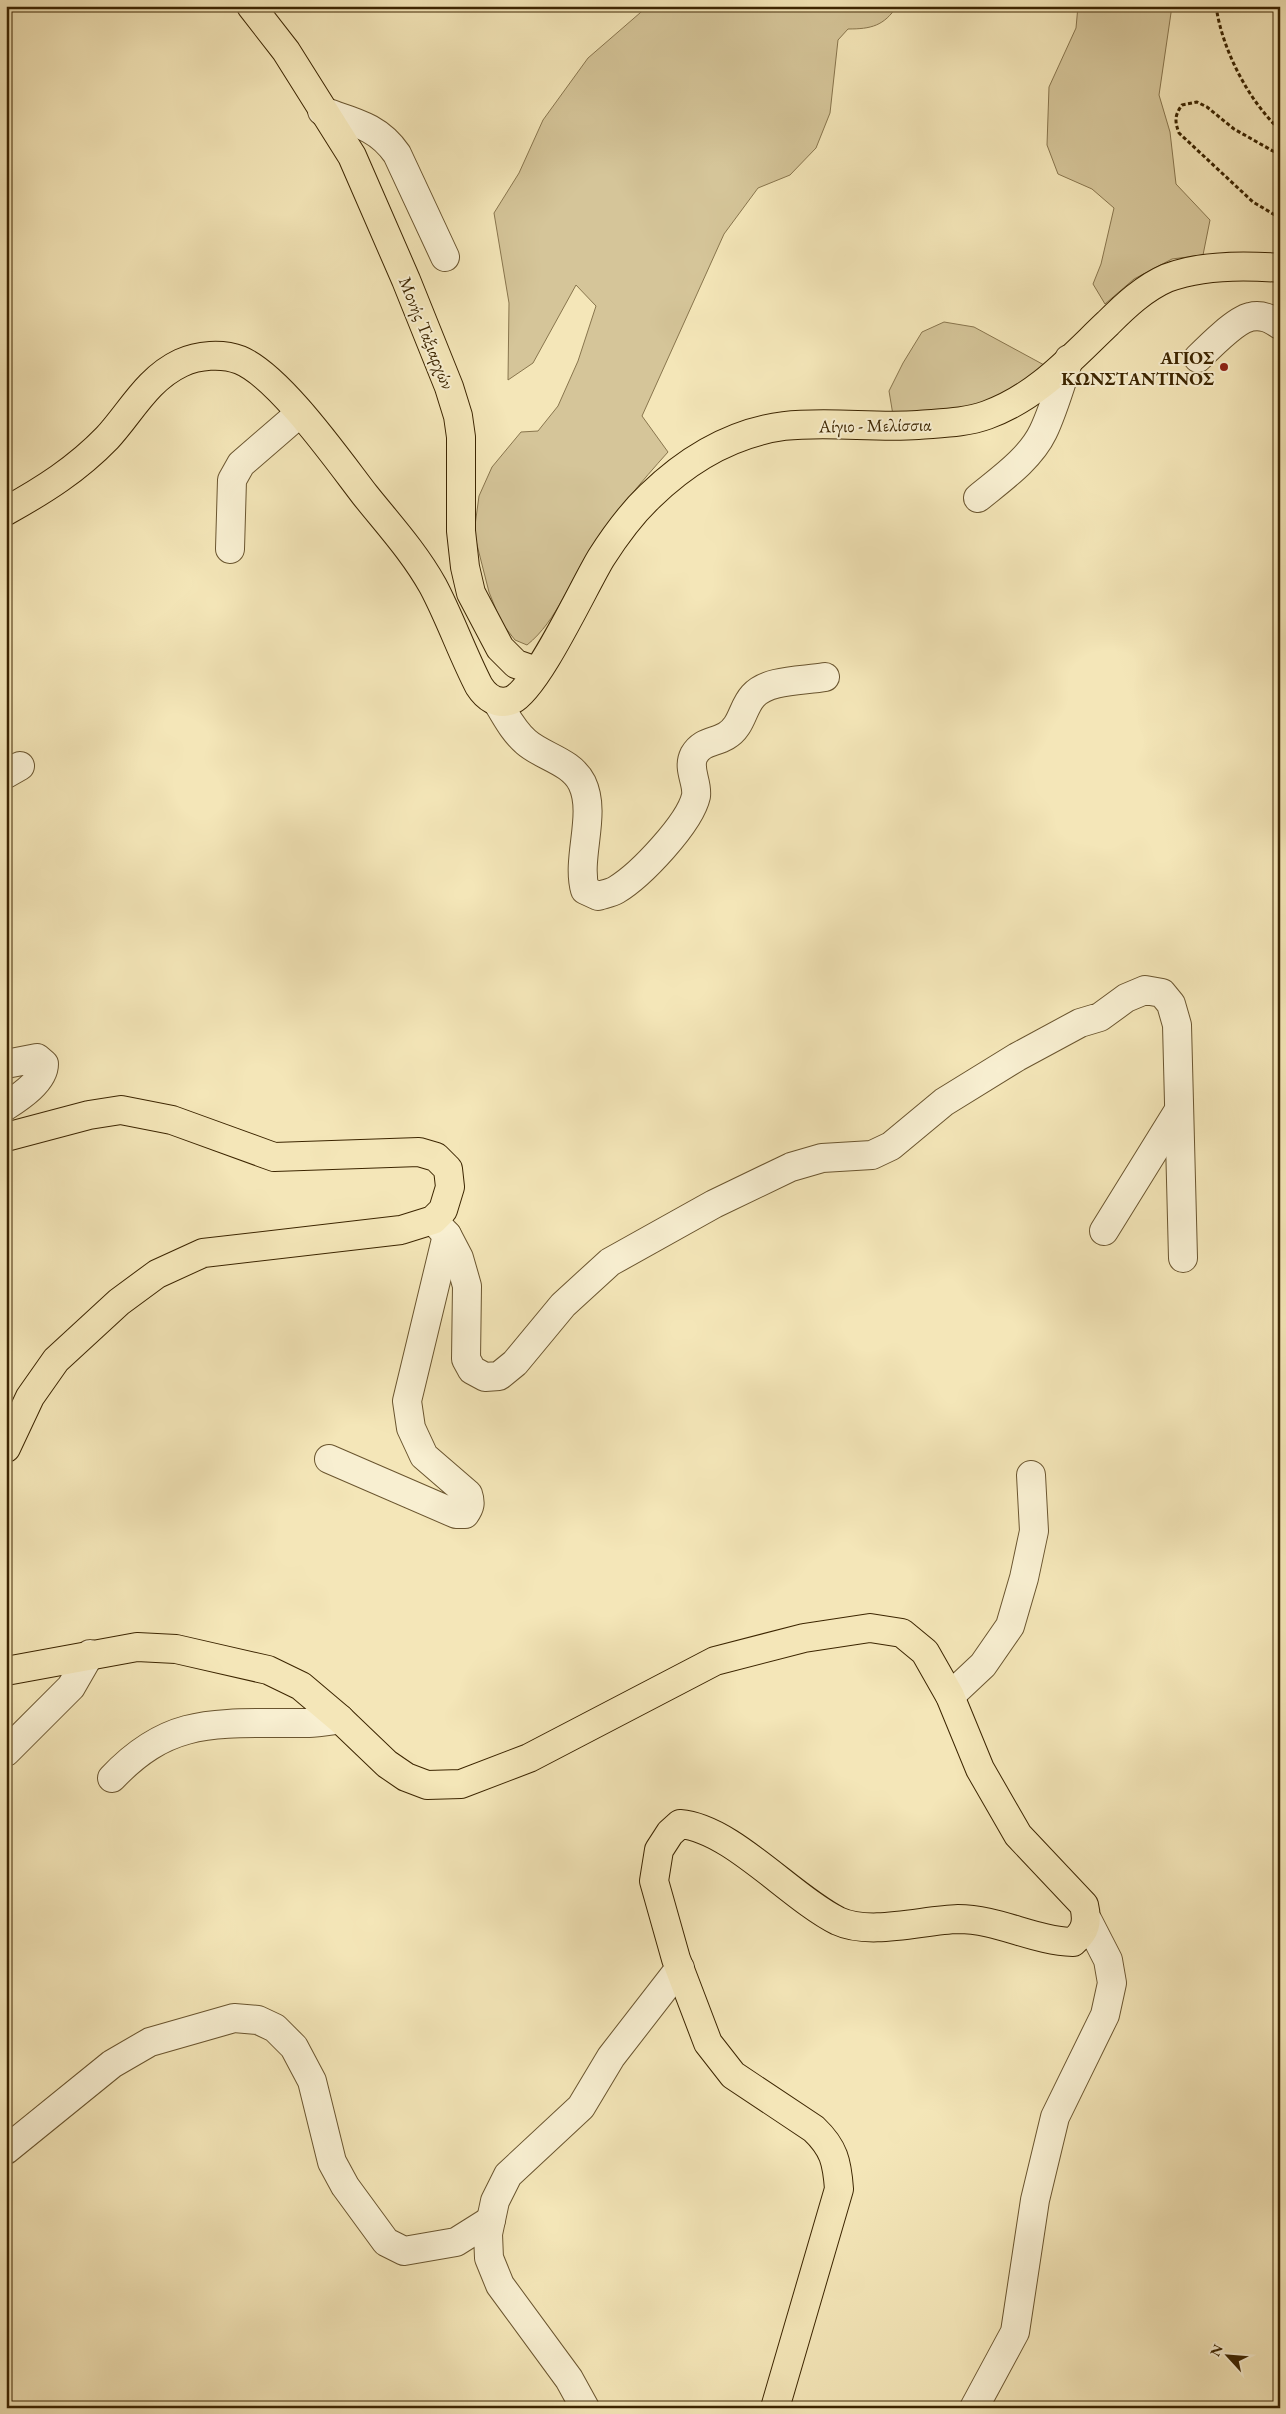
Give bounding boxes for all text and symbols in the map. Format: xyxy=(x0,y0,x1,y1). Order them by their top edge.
street label: Μονής Ταξιαρχών xyxy=(394,273,460,393)
place label: ΑΓΙΟΣ ΚΩΝΣΤΑΝΤΙΝΟΣ xyxy=(1061,346,1214,390)
marker: ΑΓΙΟΣ ΚΩΝΣΤΑΝΤΙΝΟΣ xyxy=(1218,361,1230,373)
street label: Αίγιο - Μελίσσια xyxy=(817,413,932,437)
north arrow xyxy=(1204,2332,1254,2382)
text: N xyxy=(1206,2341,1227,2359)

